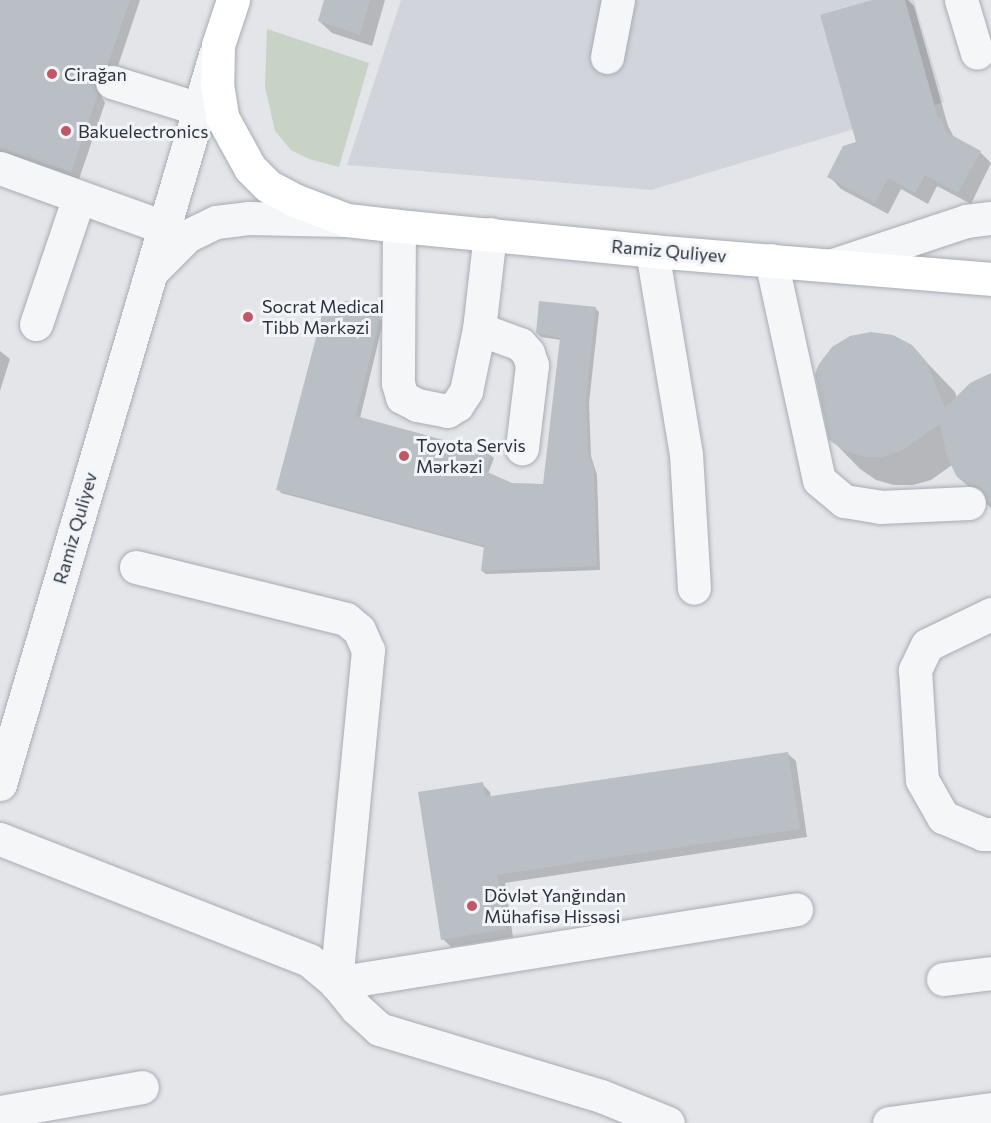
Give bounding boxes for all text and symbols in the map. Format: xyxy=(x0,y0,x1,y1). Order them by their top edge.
place label: Cirağan xyxy=(64,63,127,85)
marker: Cirağan xyxy=(45,67,59,81)
place label: Bakuelectronics xyxy=(78,120,208,142)
marker: Bakuelectronics xyxy=(59,124,73,138)
street label: Ramiz Quliyev xyxy=(610,235,728,267)
place label: Socrat Medical Tibb Mərkəzi xyxy=(262,296,384,338)
marker: Socrat Medical Tibb Mərkəzi xyxy=(239,308,257,326)
place label: Toyota Servis Mərkəzi xyxy=(416,435,526,478)
marker: Toyota Servis Mərkəzi xyxy=(397,449,411,463)
street label: Ramiz Quliyev xyxy=(49,469,101,587)
place label: Dövlət Yanğından Mühafisə Hissəsi xyxy=(484,885,626,928)
marker: Dövlət Yanğından Mühafisə Hissəsi xyxy=(465,899,479,913)

